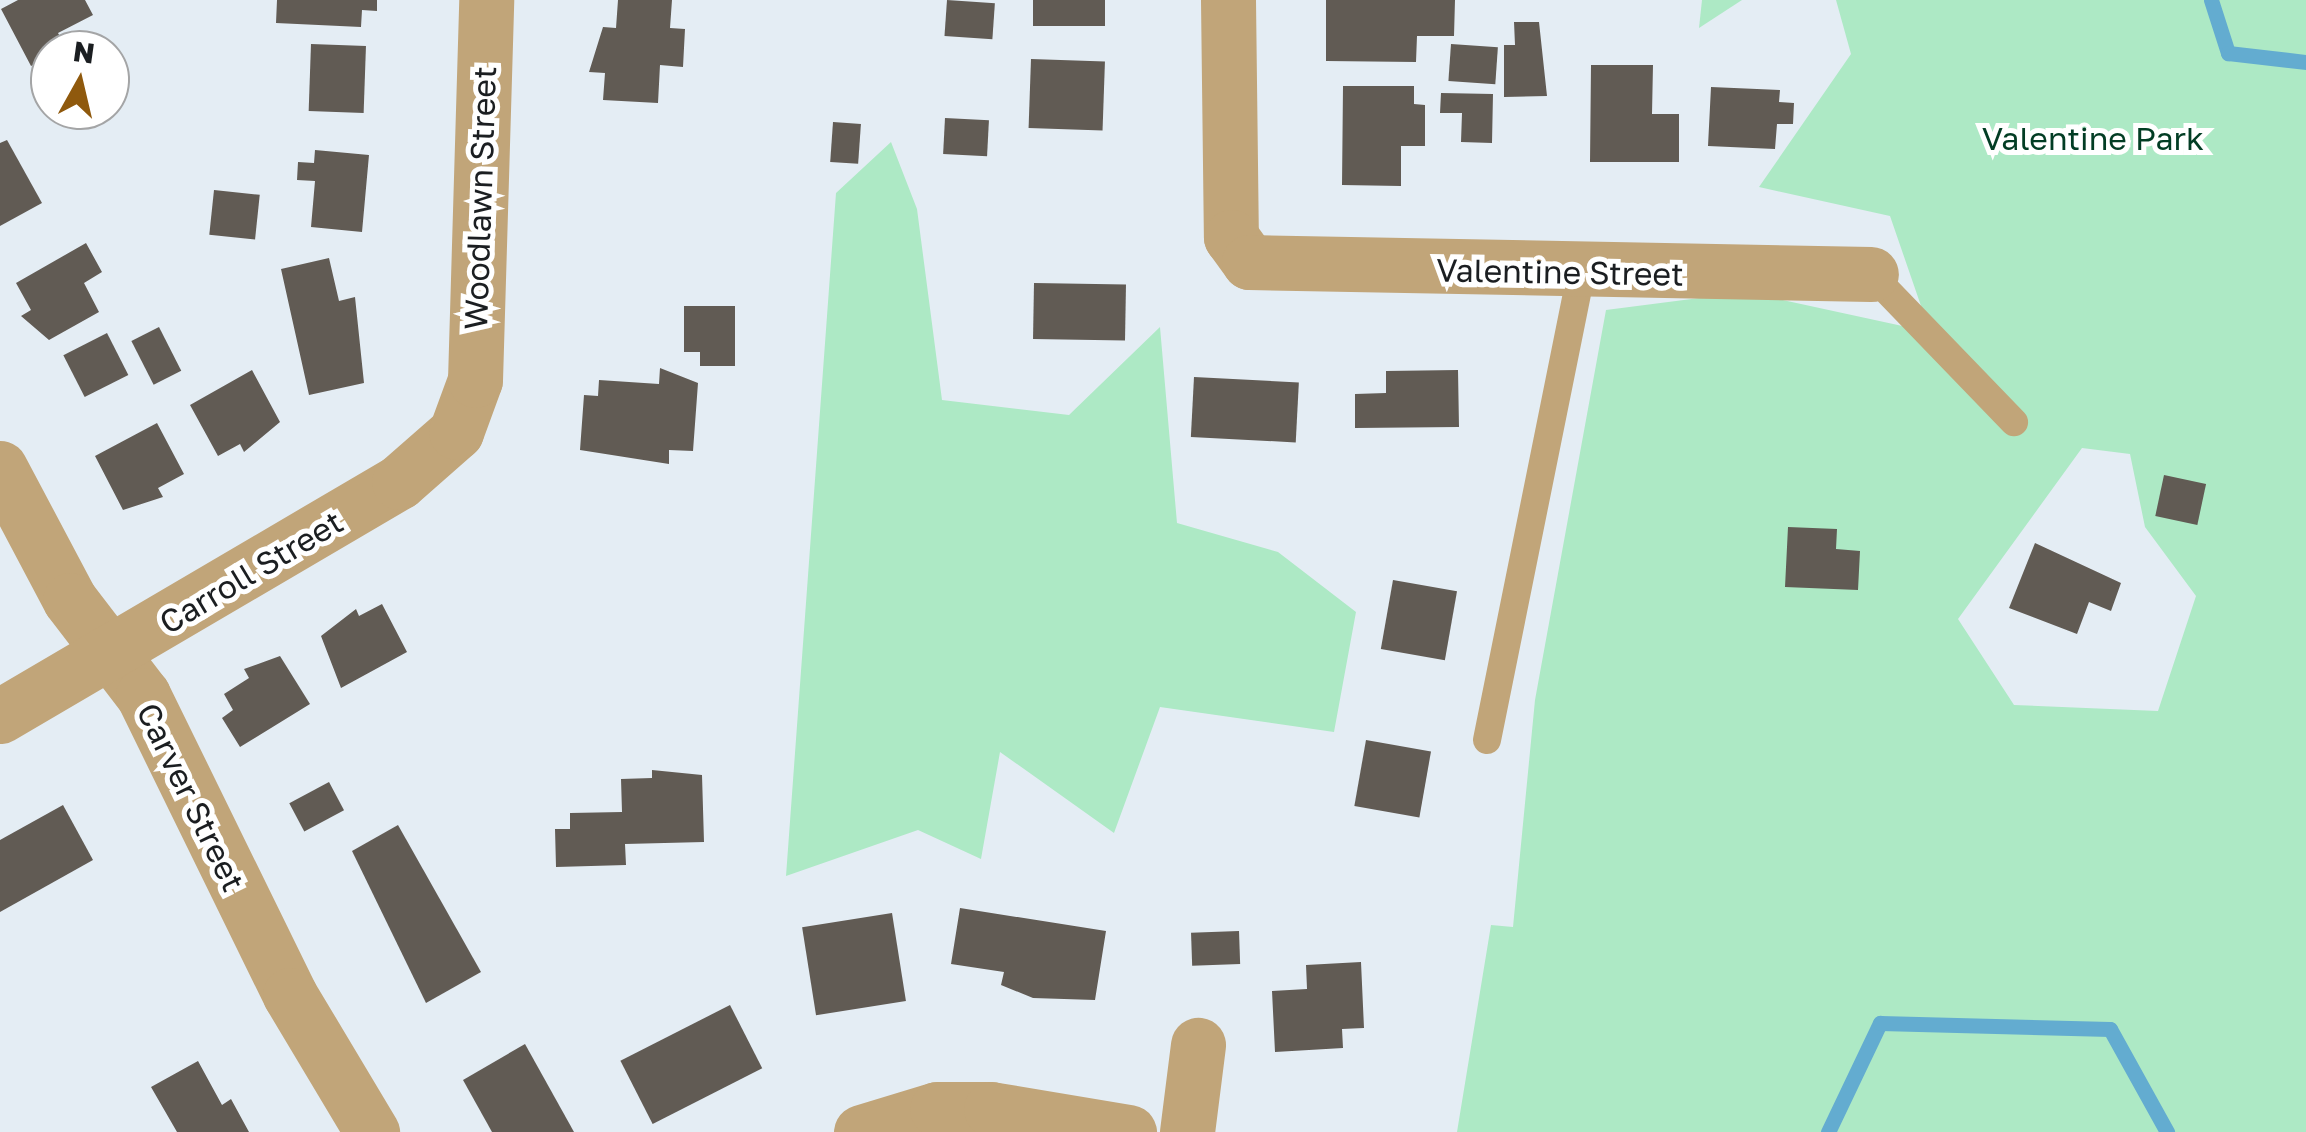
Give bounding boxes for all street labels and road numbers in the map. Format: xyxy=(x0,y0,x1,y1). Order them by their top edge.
street label: Woodlawn Street xyxy=(456,65,504,331)
street label: Valentine Street xyxy=(1436,251,1684,293)
street label: Carroll Street xyxy=(152,502,350,642)
street label: Carver Street xyxy=(129,697,253,897)

